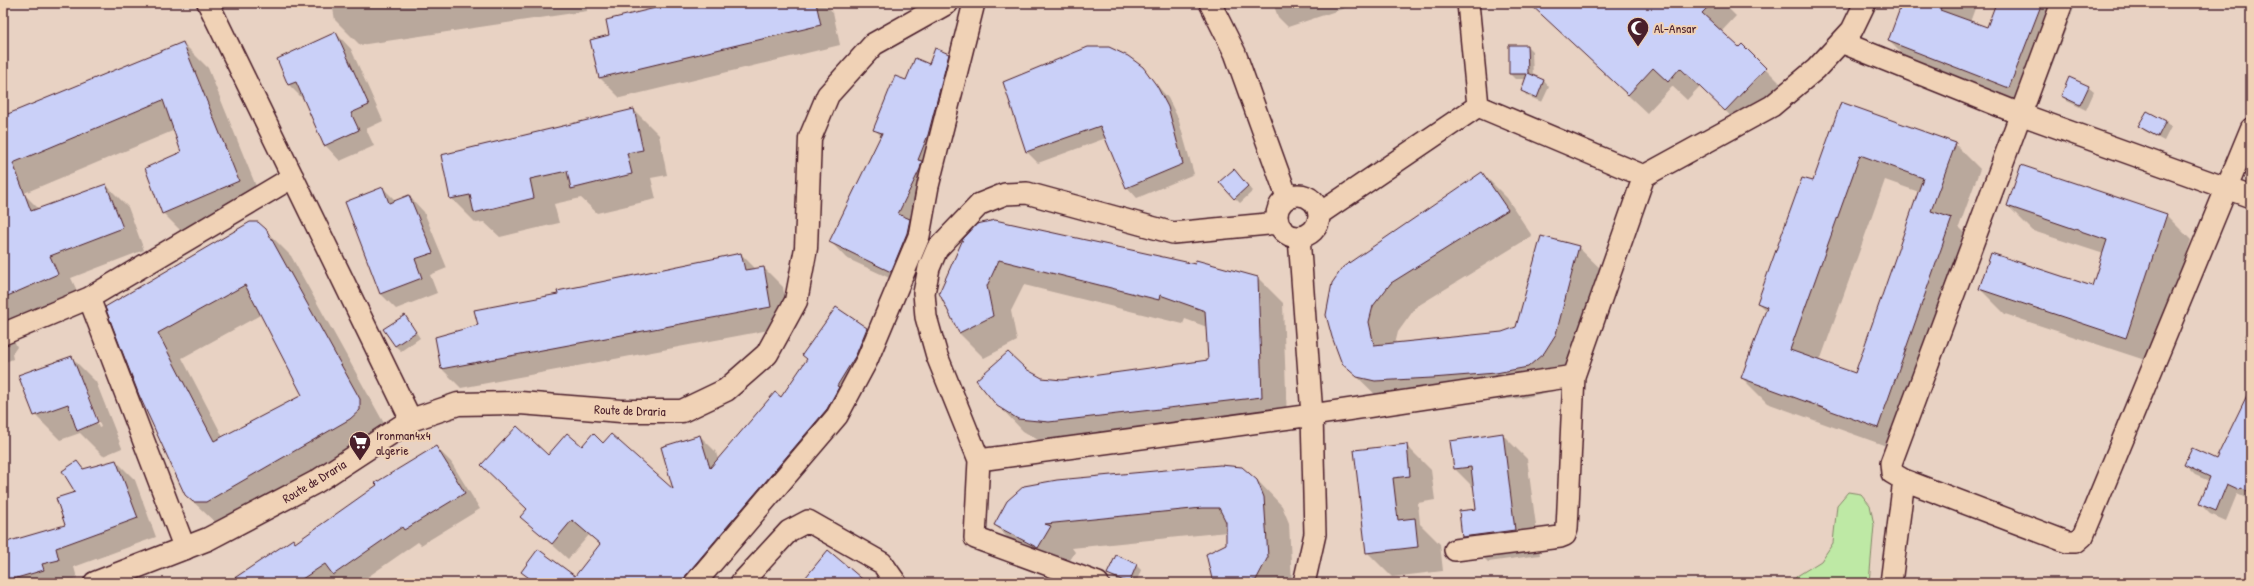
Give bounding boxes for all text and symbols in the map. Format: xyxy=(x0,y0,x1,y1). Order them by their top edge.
mosque icon: Al-Ansar xyxy=(1625,15,1651,48)
place label: Al-Ansar xyxy=(1654,19,1696,37)
street label: Route de Draria xyxy=(594,400,666,420)
place label: Ironman4x4 algerie xyxy=(376,426,431,459)
supermarket icon: Ironman4x4 algerie xyxy=(347,429,373,462)
street label: Route de Draria xyxy=(279,455,349,507)

